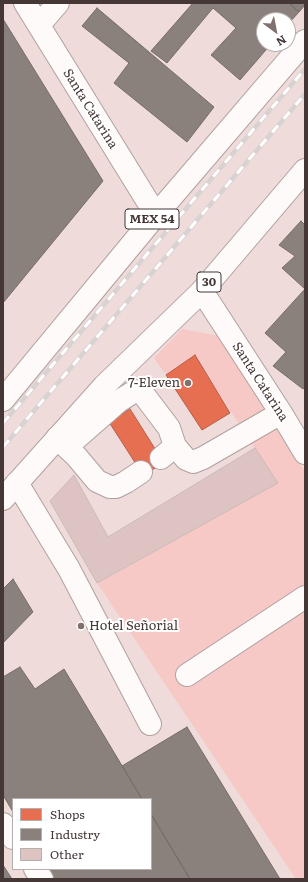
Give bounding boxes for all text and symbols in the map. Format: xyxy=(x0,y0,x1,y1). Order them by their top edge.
north arrow xyxy=(256,12,296,52)
text: N xyxy=(274,32,290,51)
street label: Santa Catarina xyxy=(59,66,121,152)
road number: MEX 54 xyxy=(125,209,179,229)
road number: 30 xyxy=(197,272,221,292)
street label: Santa Catarina xyxy=(229,340,291,424)
place label: 7-Eleven xyxy=(128,375,180,391)
marker: 7-Eleven xyxy=(183,378,193,388)
place label: Hotel Señorial xyxy=(89,618,178,634)
marker: Hotel Señorial xyxy=(76,621,86,631)
legend xyxy=(12,798,152,870)
text: Shops xyxy=(50,805,85,823)
text: Industry xyxy=(50,825,100,843)
text: Other xyxy=(50,845,84,863)

